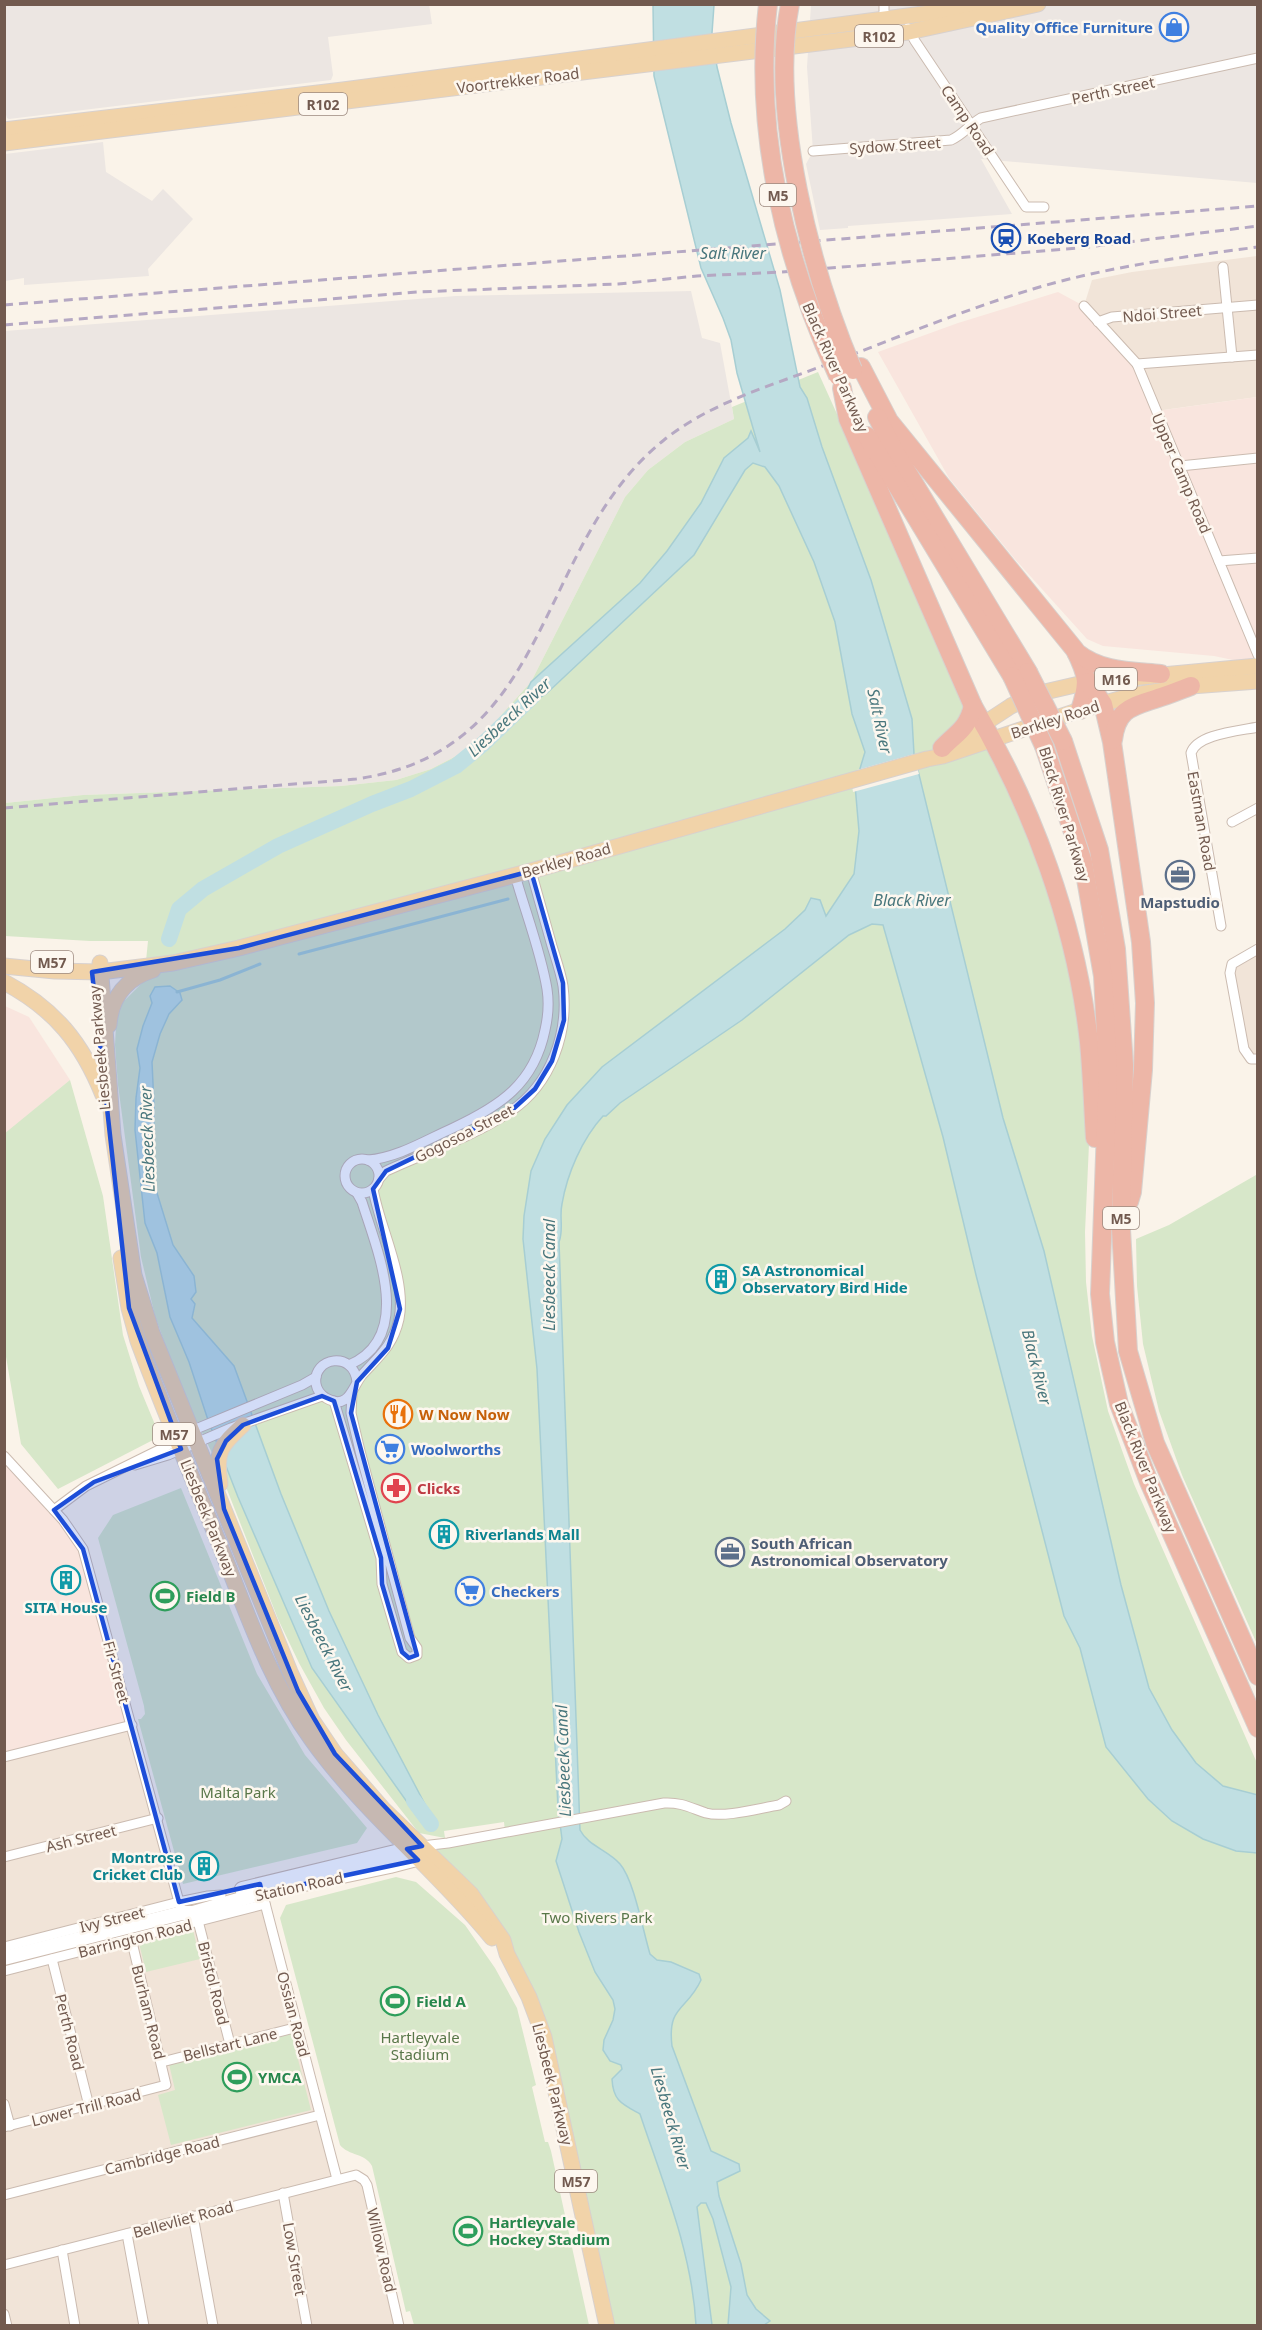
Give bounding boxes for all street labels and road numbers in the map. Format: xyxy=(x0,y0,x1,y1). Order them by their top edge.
road number: R102 xyxy=(855,25,903,47)
street label: Voortrekker Road xyxy=(456,63,580,97)
street label: Perth Street xyxy=(1070,71,1157,109)
street label: Camp Road xyxy=(937,81,999,159)
road number: R102 xyxy=(299,93,347,115)
street label: Sydow Street xyxy=(849,132,942,158)
road number: M5 xyxy=(760,184,796,206)
street label: Black River Parkway xyxy=(798,299,874,435)
street label: Ndoi Street xyxy=(1122,300,1203,326)
street label: Upper Camp Road xyxy=(1148,410,1216,536)
road number: M16 xyxy=(1095,668,1137,690)
street label: Berkley Road xyxy=(1008,695,1102,743)
street label: Black River Parkway xyxy=(1035,744,1095,884)
street label: Eastman Road xyxy=(1183,770,1221,872)
street label: Berkley Road xyxy=(519,838,613,882)
road number: M57 xyxy=(31,951,73,973)
street label: Liesbeek Parkway xyxy=(84,985,114,1111)
street label: Gogosoa Street xyxy=(411,1099,518,1167)
road number: M5 xyxy=(1103,1207,1139,1229)
street label: Black River Parkway xyxy=(1110,1398,1182,1536)
road number: M57 xyxy=(153,1423,195,1445)
street label: Liesbeek Parkway xyxy=(176,1456,242,1580)
street label: Fir Street xyxy=(99,1639,135,1706)
street label: Ash Street xyxy=(44,1819,119,1856)
street label: Station Road xyxy=(253,1867,345,1905)
street label: Ivy Street xyxy=(77,1901,147,1937)
street label: Barrington Road xyxy=(76,1914,194,1962)
street label: Bristol Road xyxy=(194,1939,234,2027)
street label: Burham Road xyxy=(128,1963,170,2061)
street label: Ossian Road xyxy=(273,1969,315,2059)
street label: Perth Road xyxy=(51,1992,89,2072)
street label: Liesbeek Parkway xyxy=(528,2021,578,2147)
street label: Bellstart Lane xyxy=(181,2023,279,2065)
street label: Lower Trill Road xyxy=(29,2084,143,2130)
street label: Cambridge Road xyxy=(102,2131,222,2179)
road number: M57 xyxy=(555,2170,597,2192)
street label: Bellevliet Road xyxy=(131,2196,235,2242)
street label: Willow Road xyxy=(363,2206,401,2294)
street label: Low Street xyxy=(279,2221,311,2298)

